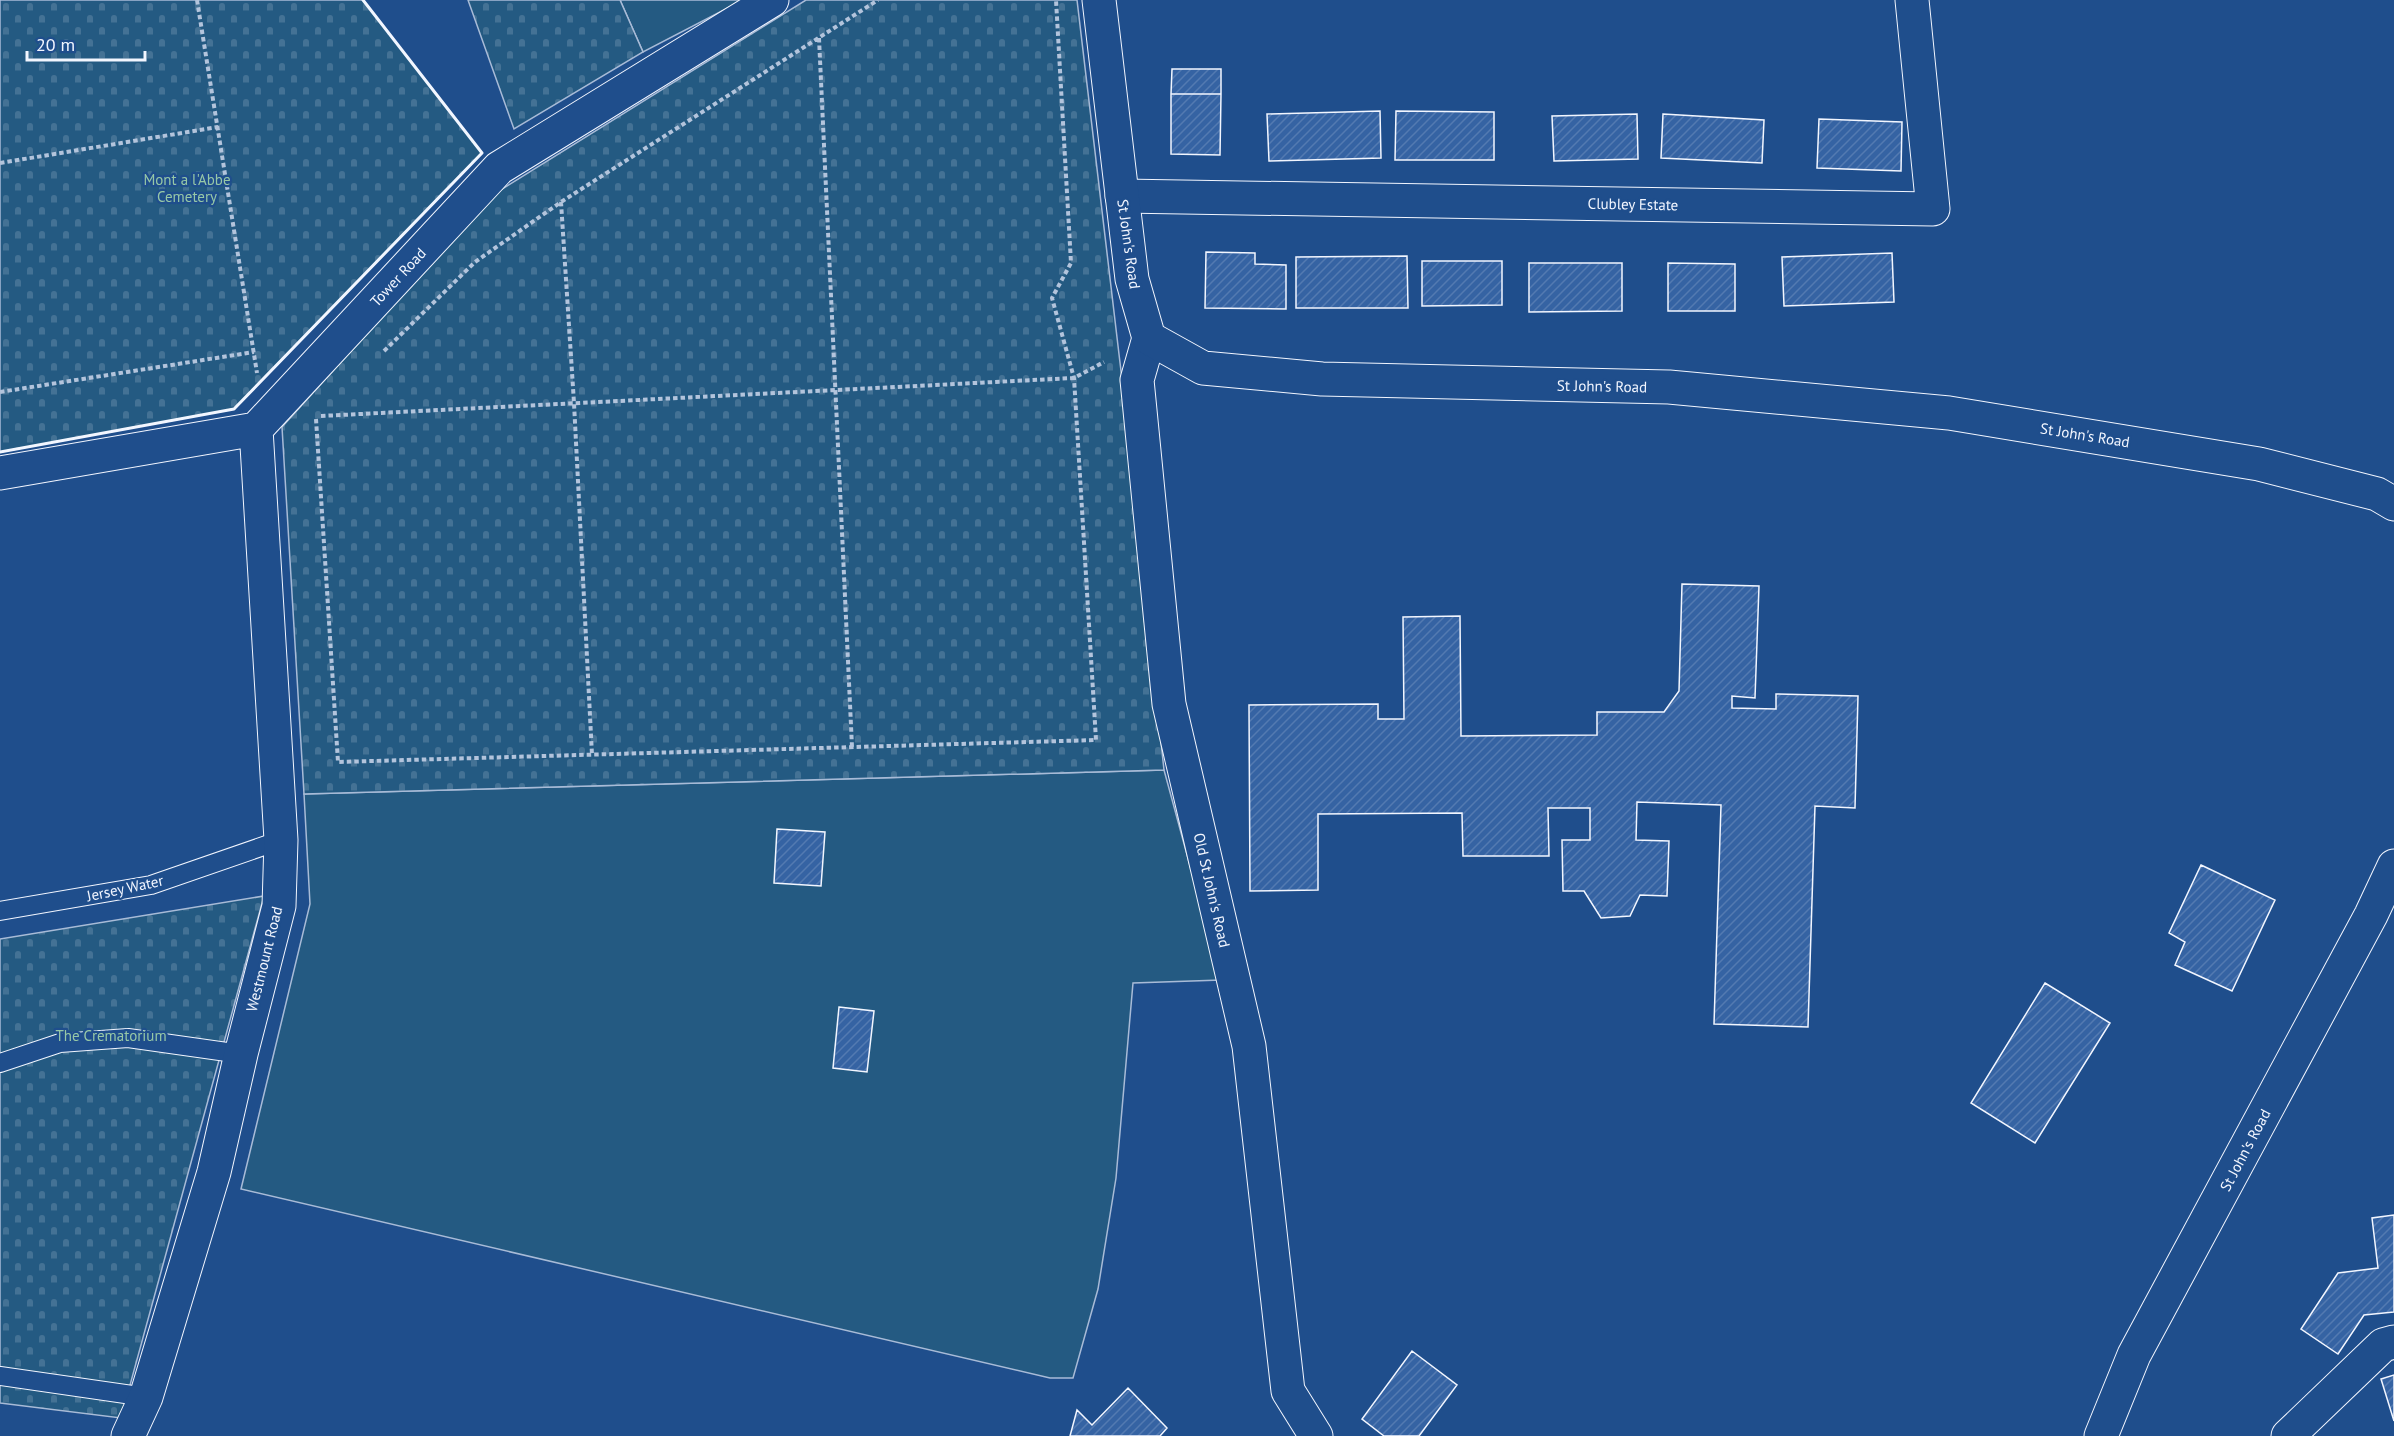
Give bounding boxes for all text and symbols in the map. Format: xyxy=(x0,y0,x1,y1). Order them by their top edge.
scale bar xyxy=(27,24,146,62)
text: 20 m xyxy=(36,33,75,56)
park label: Mont a l'Abbe Cemetery xyxy=(143,170,231,206)
street label: Clubley Estate xyxy=(1587,194,1679,214)
street label: St John's Road xyxy=(1113,198,1145,290)
street label: Tower Road xyxy=(366,244,430,310)
street label: St John's Road xyxy=(1557,376,1647,396)
street label: St John's Road xyxy=(2039,419,2131,451)
street label: Old St John's Road xyxy=(1190,831,1234,949)
street label: Jersey Water xyxy=(84,871,165,906)
street label: Westmount Road xyxy=(242,904,286,1014)
park label: The Crematorium xyxy=(55,1026,167,1045)
street label: St John's Road xyxy=(2215,1106,2275,1194)

